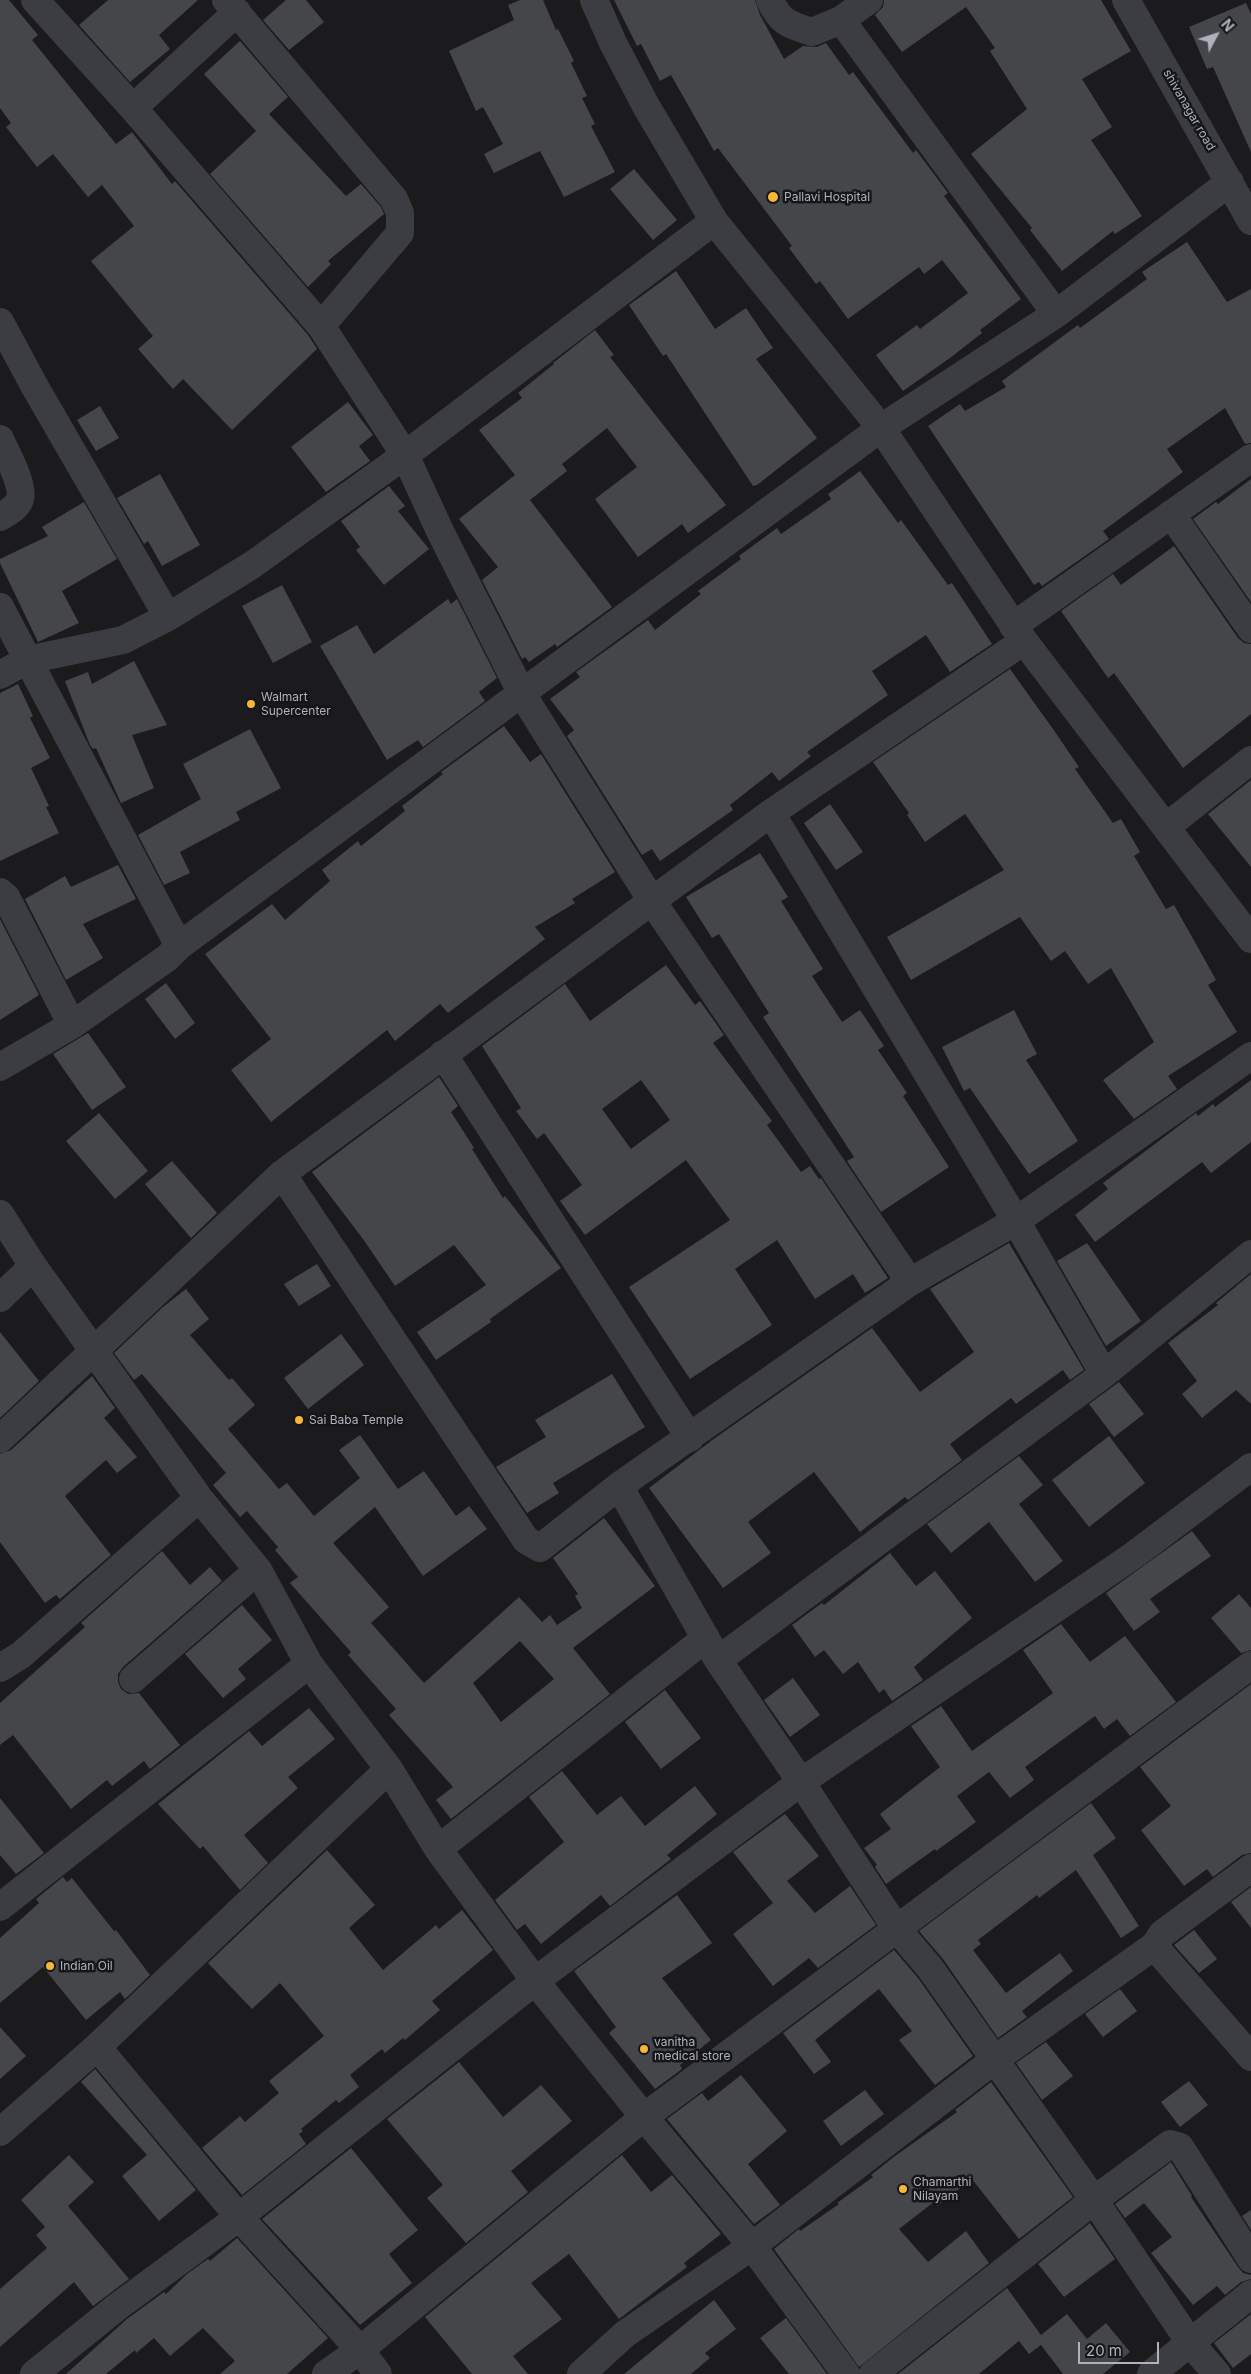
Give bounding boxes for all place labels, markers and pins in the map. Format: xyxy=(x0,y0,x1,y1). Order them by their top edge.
marker: Pallavi Hospital xyxy=(766,190,780,204)
place label: Pallavi Hospital xyxy=(784,190,870,204)
place label: Walmart Supercenter xyxy=(261,690,331,718)
marker: Walmart Supercenter xyxy=(245,698,257,710)
place label: Sai Baba Temple xyxy=(309,1413,403,1427)
marker: Sai Baba Temple xyxy=(293,1414,305,1426)
place label: Indian Oil xyxy=(60,1959,113,1973)
marker: Indian Oil xyxy=(44,1960,56,1972)
place label: vanitha medical store xyxy=(654,2035,730,2063)
marker: vanitha medical store xyxy=(638,2043,650,2055)
place label: Chamarthi Nilayam xyxy=(913,2175,971,2203)
marker: Chamarthi Nilayam xyxy=(897,2183,909,2195)

